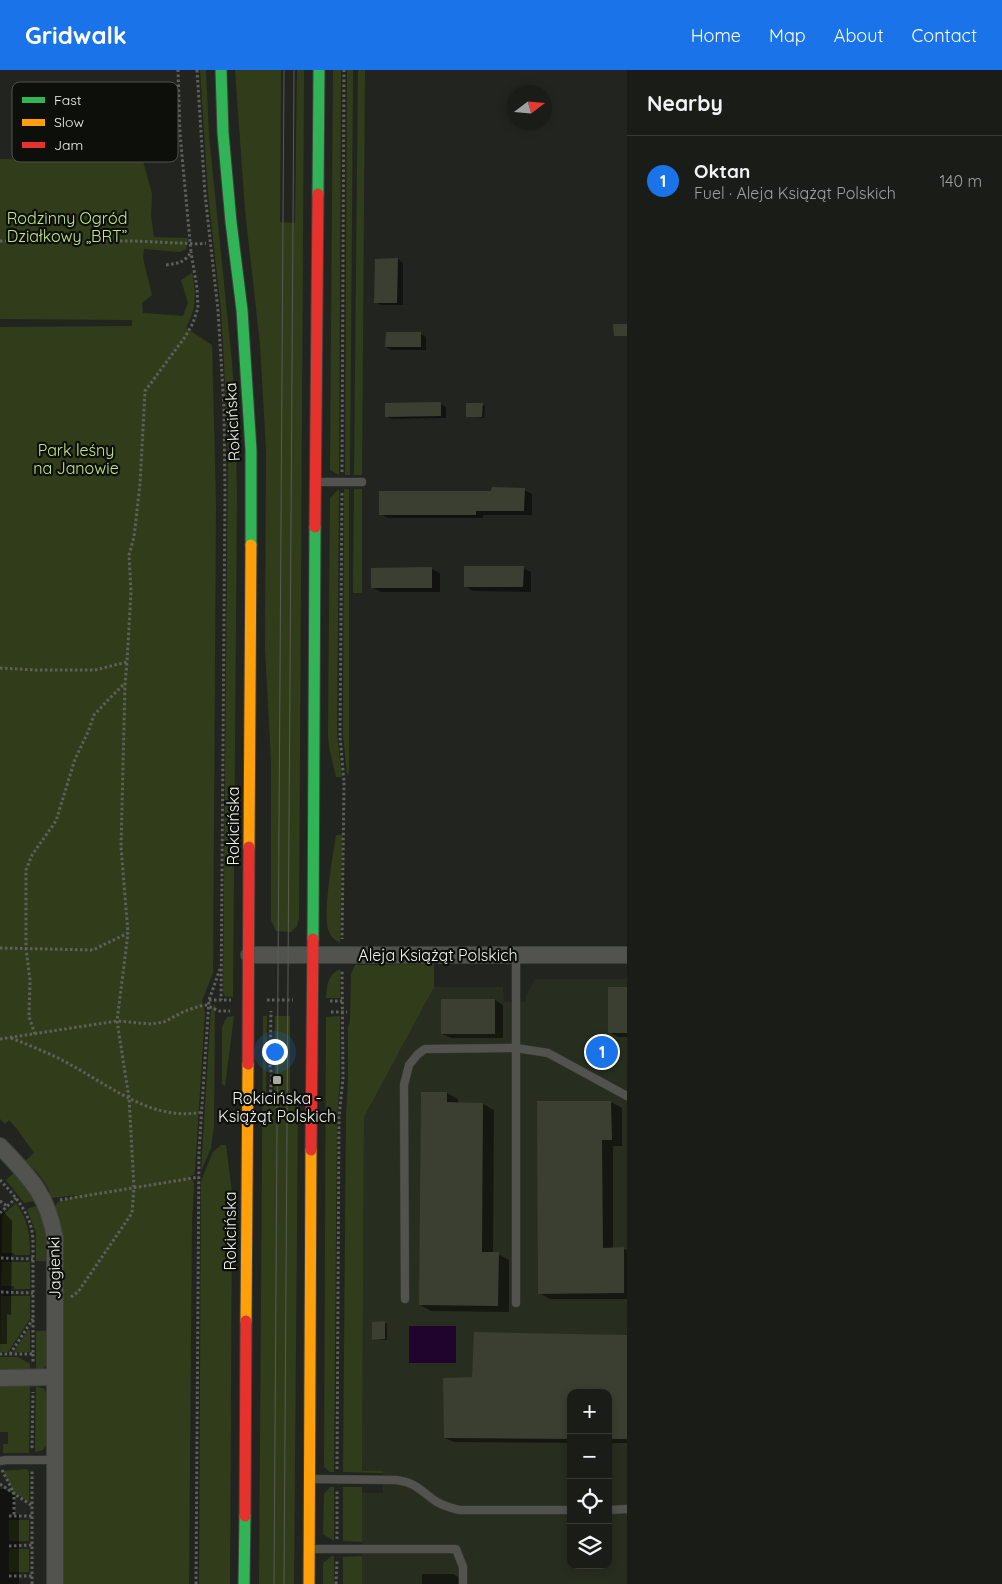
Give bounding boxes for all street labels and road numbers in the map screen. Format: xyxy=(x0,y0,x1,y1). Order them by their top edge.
street label: Rokicińska xyxy=(220,382,244,462)
street label: Rokicińska xyxy=(223,787,243,865)
street label: Aleja Książąt Polskich xyxy=(358,945,518,965)
street label: Rokicińska xyxy=(220,1192,240,1270)
street label: Jagienki xyxy=(43,1237,65,1299)

